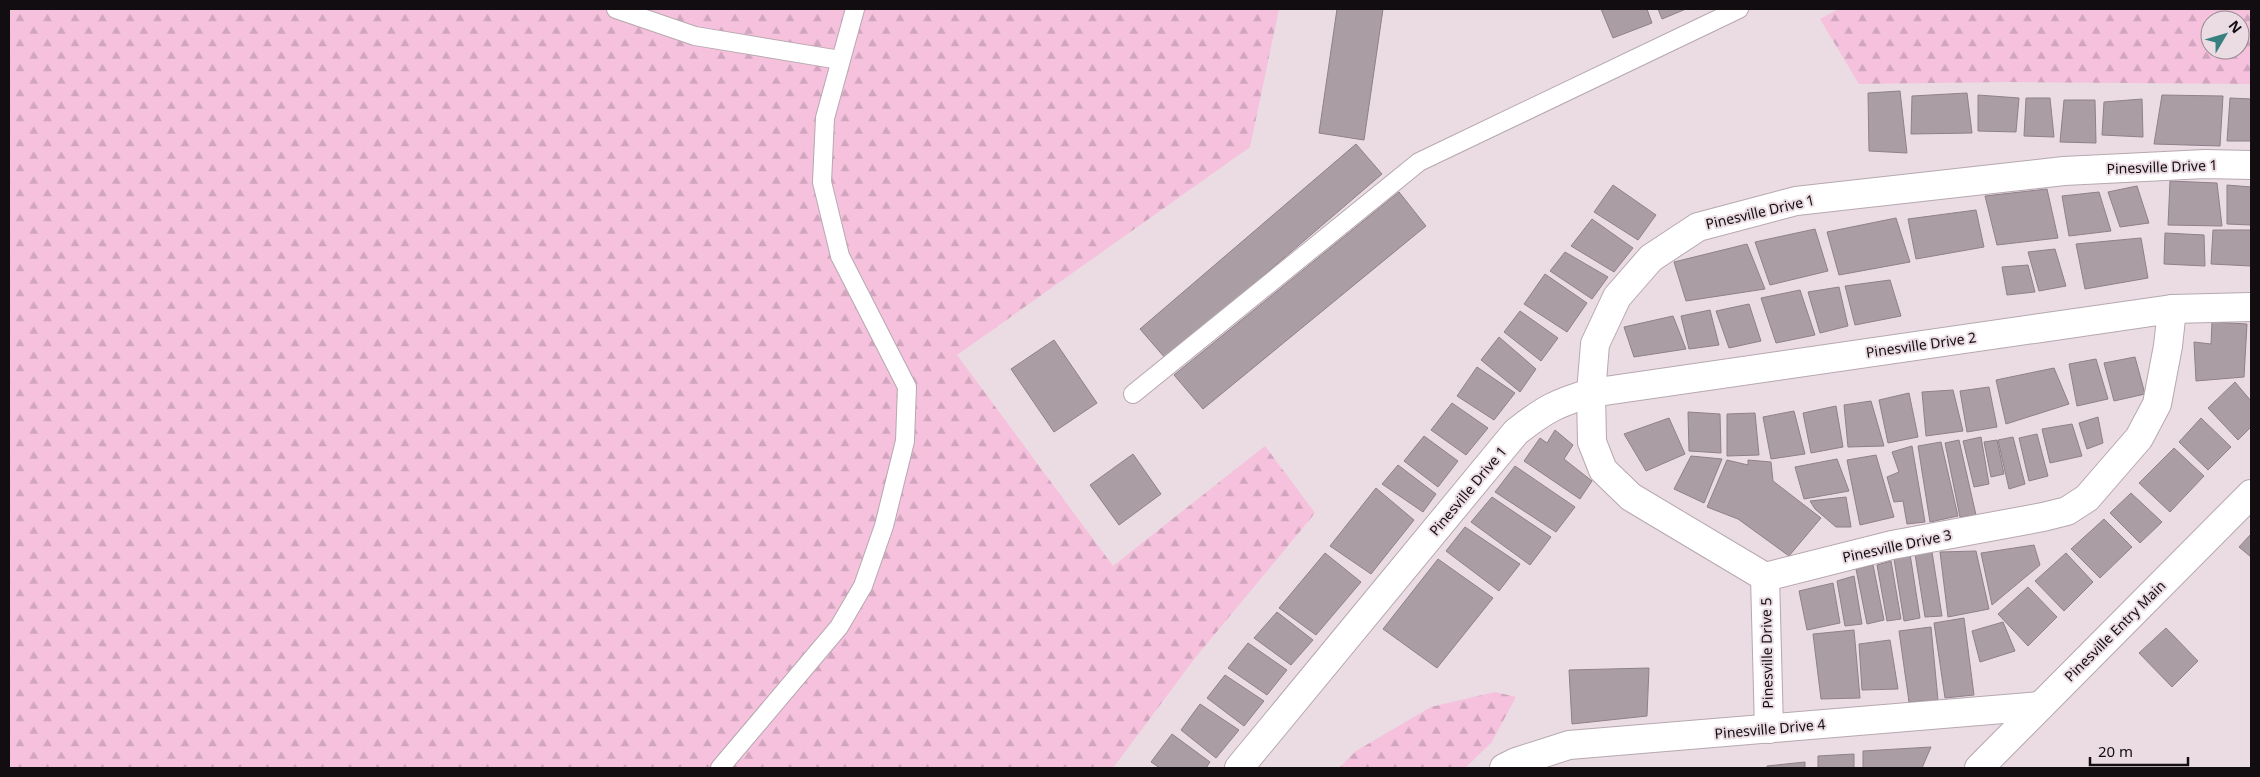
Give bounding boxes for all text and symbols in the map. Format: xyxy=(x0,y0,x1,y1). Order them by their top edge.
north arrow xyxy=(2200,10,2250,60)
text: N xyxy=(2225,16,2247,37)
street label: Pinesville Drive 1 xyxy=(2106,155,2218,178)
street label: Pinesville Drive 1 xyxy=(1704,190,1816,233)
street label: Pinesville Drive 2 xyxy=(1865,327,1977,362)
street label: Pinesville Drive 1 xyxy=(1425,442,1511,539)
street label: Pinesville Drive 3 xyxy=(1841,525,1953,566)
street label: Pinesville Entry Main xyxy=(2060,576,2169,685)
street label: Pinesville Drive 5 xyxy=(1756,597,1777,709)
street label: Pinesville Drive 4 xyxy=(1714,714,1826,743)
scale bar xyxy=(2090,734,2188,766)
text: 20 m xyxy=(2098,741,2133,761)

